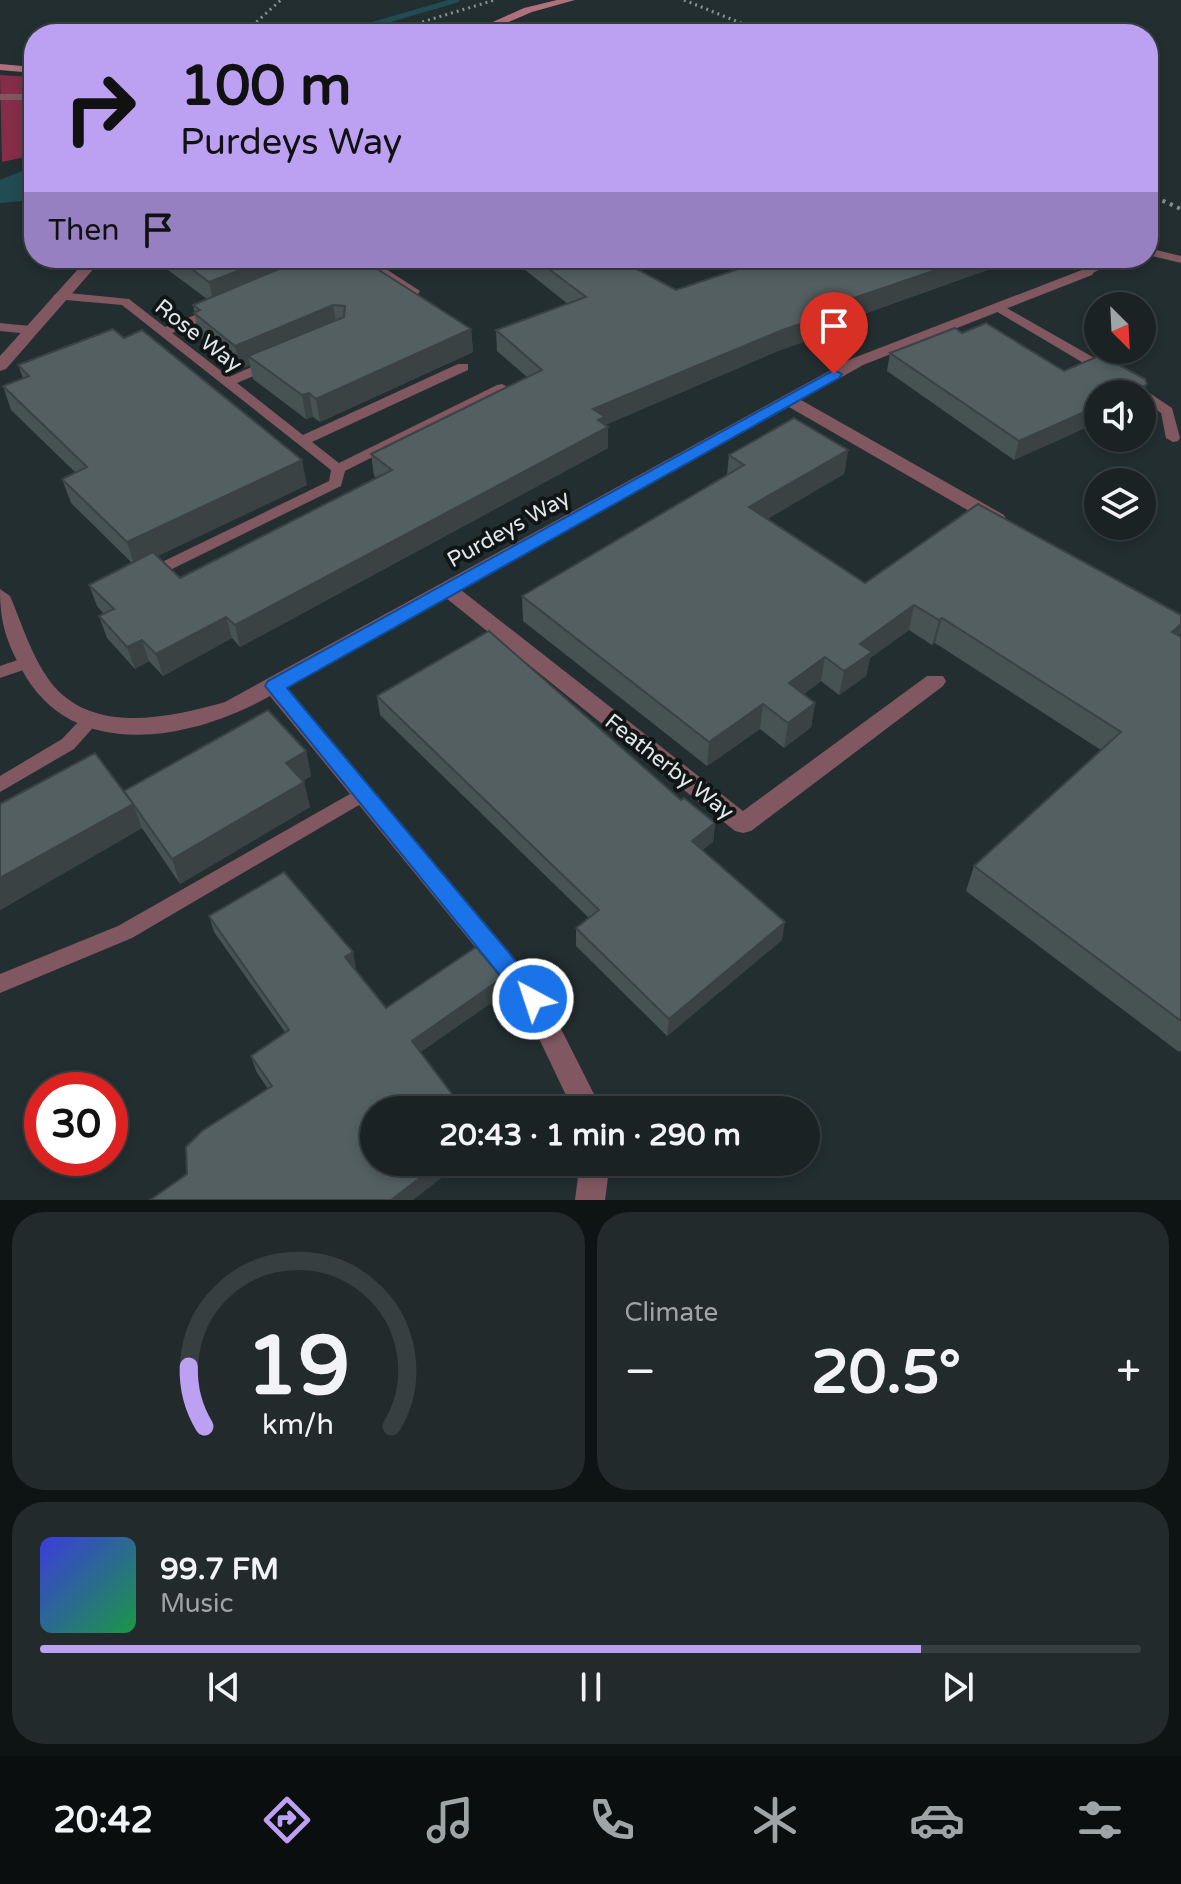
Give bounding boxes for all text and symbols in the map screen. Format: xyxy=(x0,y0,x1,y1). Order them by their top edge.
text: 100 m xyxy=(180,53,351,120)
icon: right xyxy=(48,56,152,160)
text: Purdeys Way xyxy=(180,121,402,164)
icon: arrive xyxy=(136,208,180,252)
text: Then xyxy=(48,212,120,249)
pin xyxy=(800,292,868,374)
north arrow xyxy=(1084,292,1156,364)
map controls xyxy=(1084,292,1156,540)
street label: Rose Way xyxy=(150,294,247,378)
icon: arrive xyxy=(812,304,856,348)
button: sound xyxy=(1084,380,1156,452)
button: layers xyxy=(1084,468,1156,540)
street label: Purdeys Way xyxy=(443,485,574,573)
street label: Featherby Way xyxy=(600,708,739,825)
position arrow xyxy=(491,957,575,1041)
speed limit sign: 30 xyxy=(24,1072,128,1176)
text: 20:43 · 1 min · 290 m xyxy=(439,1117,741,1154)
text: Climate xyxy=(625,1297,718,1328)
text: 19 xyxy=(246,1317,350,1417)
text: 20.5° xyxy=(811,1337,961,1409)
text: − xyxy=(625,1346,656,1399)
text: + xyxy=(1116,1346,1141,1399)
text: km/h xyxy=(262,1408,334,1442)
text: 99.7 FM xyxy=(160,1551,279,1588)
text: Music xyxy=(160,1588,233,1619)
icon: previous xyxy=(202,1665,246,1709)
icon: pause xyxy=(569,1665,613,1709)
icon: next xyxy=(936,1665,980,1709)
icon: directions xyxy=(259,1792,315,1848)
icon: music xyxy=(422,1792,478,1848)
icon: phone xyxy=(584,1792,640,1848)
icon: climate xyxy=(747,1792,803,1848)
icon: car xyxy=(909,1792,965,1848)
icon: filters xyxy=(1072,1792,1128,1848)
text: 20:42 xyxy=(53,1799,153,1842)

